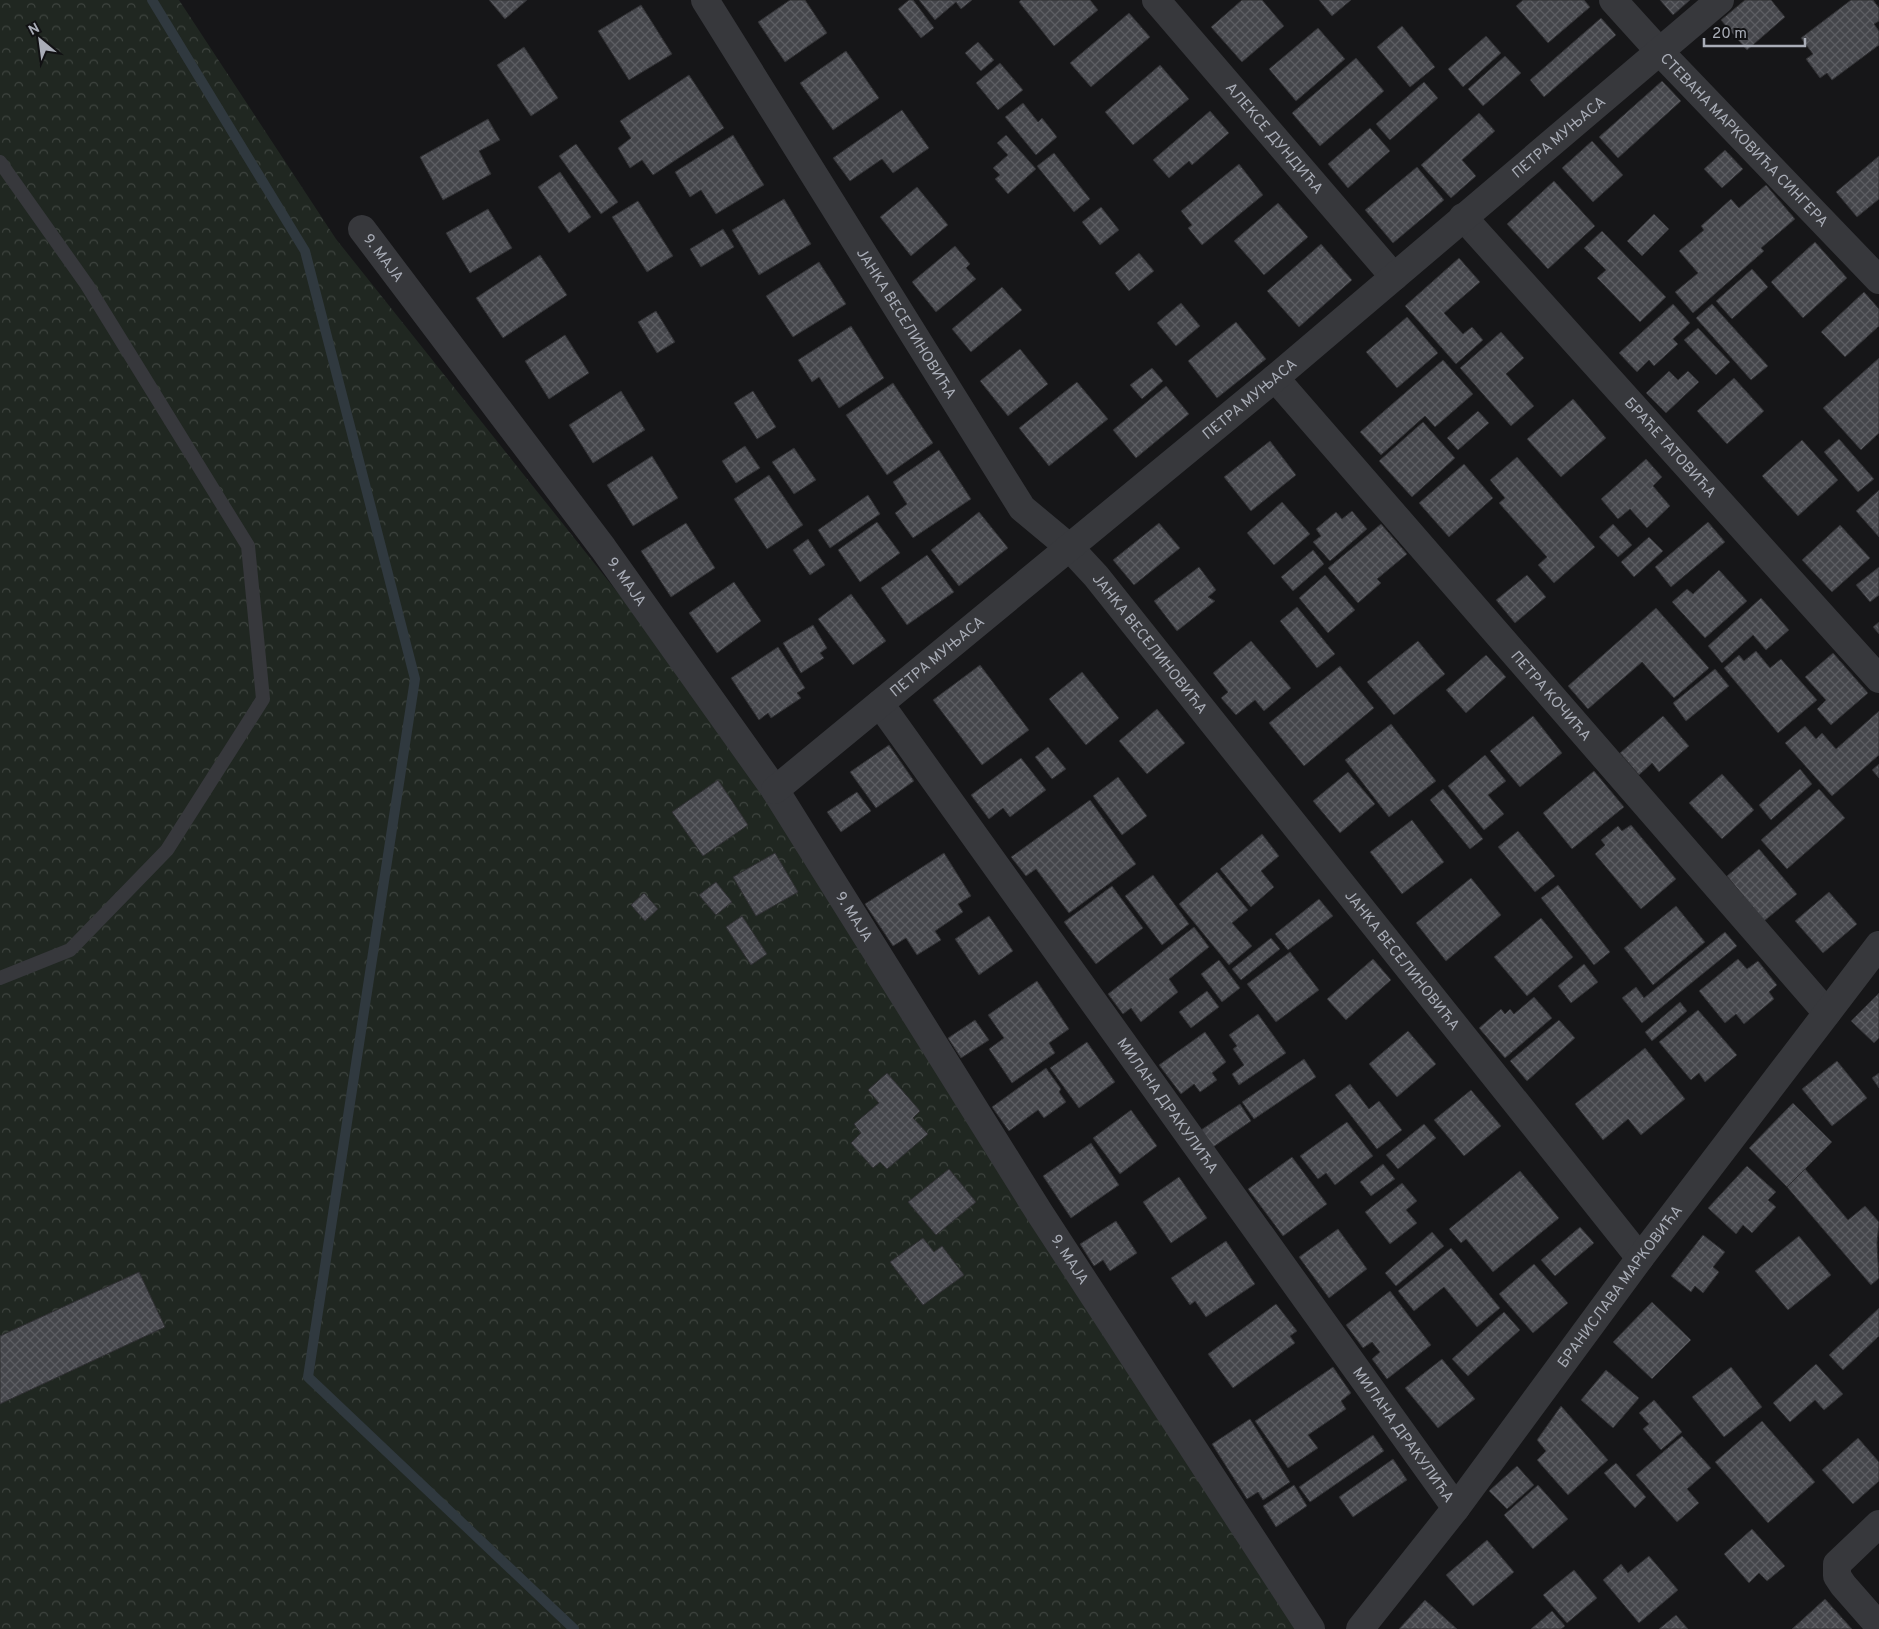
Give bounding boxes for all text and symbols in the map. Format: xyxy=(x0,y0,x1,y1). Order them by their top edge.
north arrow xyxy=(15,15,65,65)
scale bar xyxy=(1704,15,1805,47)
text: N xyxy=(26,20,43,40)
text: 20 m xyxy=(1712,25,1747,44)
street label: СТЕВАНА МАРКОВИЋА СИНГЕРА xyxy=(1655,50,1831,232)
street label: АЛЕКСЕ ДУНДИЋА xyxy=(1220,79,1327,199)
street label: ПЕТРА МУЊАСА xyxy=(1509,93,1610,183)
street label: 9. МАЈА xyxy=(358,231,407,287)
street label: ЈАНКА ВЕСЕЛИНОВИЋА xyxy=(851,245,960,403)
street label: ПЕТРА МУЊАСА xyxy=(1199,355,1302,445)
street label: БРАЋЕ ТАТОВИЋА xyxy=(1619,394,1719,503)
street label: 9. МАЈА xyxy=(602,554,650,611)
street label: ЈАНКА ВЕСЕЛИНОВИЋА xyxy=(1087,571,1211,719)
street label: ПЕТРА МУЊАСА xyxy=(887,613,989,702)
street label: ПЕТРА КОЧИЋА xyxy=(1506,648,1594,746)
street label: ЈАНКА ВЕСЕЛИНОВИЋА xyxy=(1340,887,1463,1035)
street label: 9. МАЈА xyxy=(830,889,876,946)
street label: МИЛАНА ДРАКУЛИЋА xyxy=(1112,1035,1221,1178)
street label: БРАНИСЛАВА МАРКОВИЋА xyxy=(1554,1202,1688,1372)
street label: 9. МАЈА xyxy=(1045,1232,1092,1289)
street label: МИЛАНА ДРАКУЛИЋА xyxy=(1347,1364,1457,1507)

